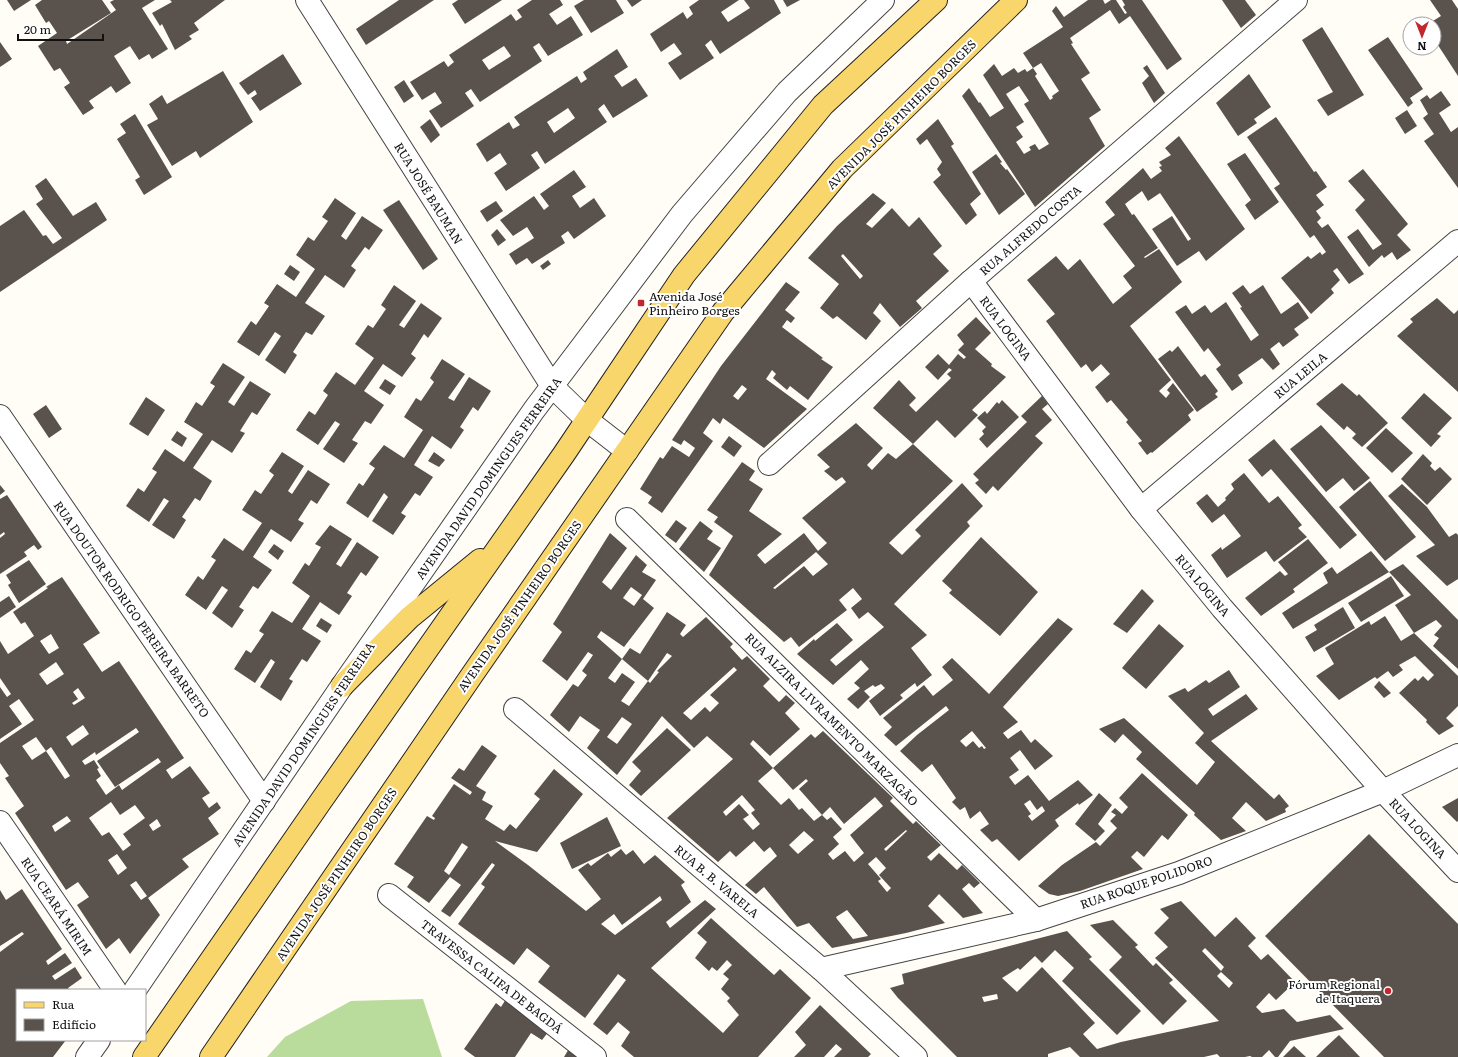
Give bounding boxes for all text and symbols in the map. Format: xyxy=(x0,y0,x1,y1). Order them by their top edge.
scale bar xyxy=(18,16,103,42)
north arrow xyxy=(1402,16,1442,56)
text: 20 m xyxy=(24,20,51,38)
street label: AVENIDA JOSÉ PINHEIRO BORGES xyxy=(822,35,980,193)
text: N xyxy=(1417,39,1427,55)
street label: RUA JOSÉ BAUMAN xyxy=(390,138,468,248)
street label: RUA ALFREDO COSTA xyxy=(975,181,1085,279)
place label: Avenida José Pinheiro Borges xyxy=(649,287,740,319)
street label: RUA LOGINA xyxy=(976,292,1036,364)
marker: Avenida José Pinheiro Borges xyxy=(636,298,646,308)
street label: RUA LEILA xyxy=(1269,347,1331,403)
street label: AVENIDA DAVID DOMINGUES FERREIRA xyxy=(411,373,565,583)
street label: RUA DOUTOR RODRIGO PEREIRA BARRETO xyxy=(50,497,214,721)
street label: AVENIDA JOSÉ PINHEIRO BORGES xyxy=(453,517,585,695)
street label: RUA LOGINA xyxy=(1171,550,1235,620)
street label: RUA ALZIRA LIVRAMENTO MARZAGÃO xyxy=(741,628,923,810)
street label: AVENIDA DAVID DOMINGUES FERREIRA xyxy=(227,638,379,850)
street label: AVENIDA JOSÉ PINHEIRO BORGES xyxy=(271,784,401,964)
street label: RUA LOGINA xyxy=(1385,794,1451,862)
street label: RUA B. B. VARELA xyxy=(671,840,763,922)
street label: RUA ROQUE POLIDORO xyxy=(1077,851,1215,913)
street label: RUA CEARÁ MIRIM xyxy=(17,853,97,959)
street label: TRAVESSA CALIFA DE BAGDÁ xyxy=(417,915,567,1037)
place label: Fórum Regional de Itaquera xyxy=(1288,975,1381,1007)
marker: Fórum Regional de Itaquera xyxy=(1383,986,1393,996)
legend xyxy=(16,989,146,1041)
text: Rua xyxy=(52,995,75,1013)
text: Edifício xyxy=(52,1015,96,1033)

